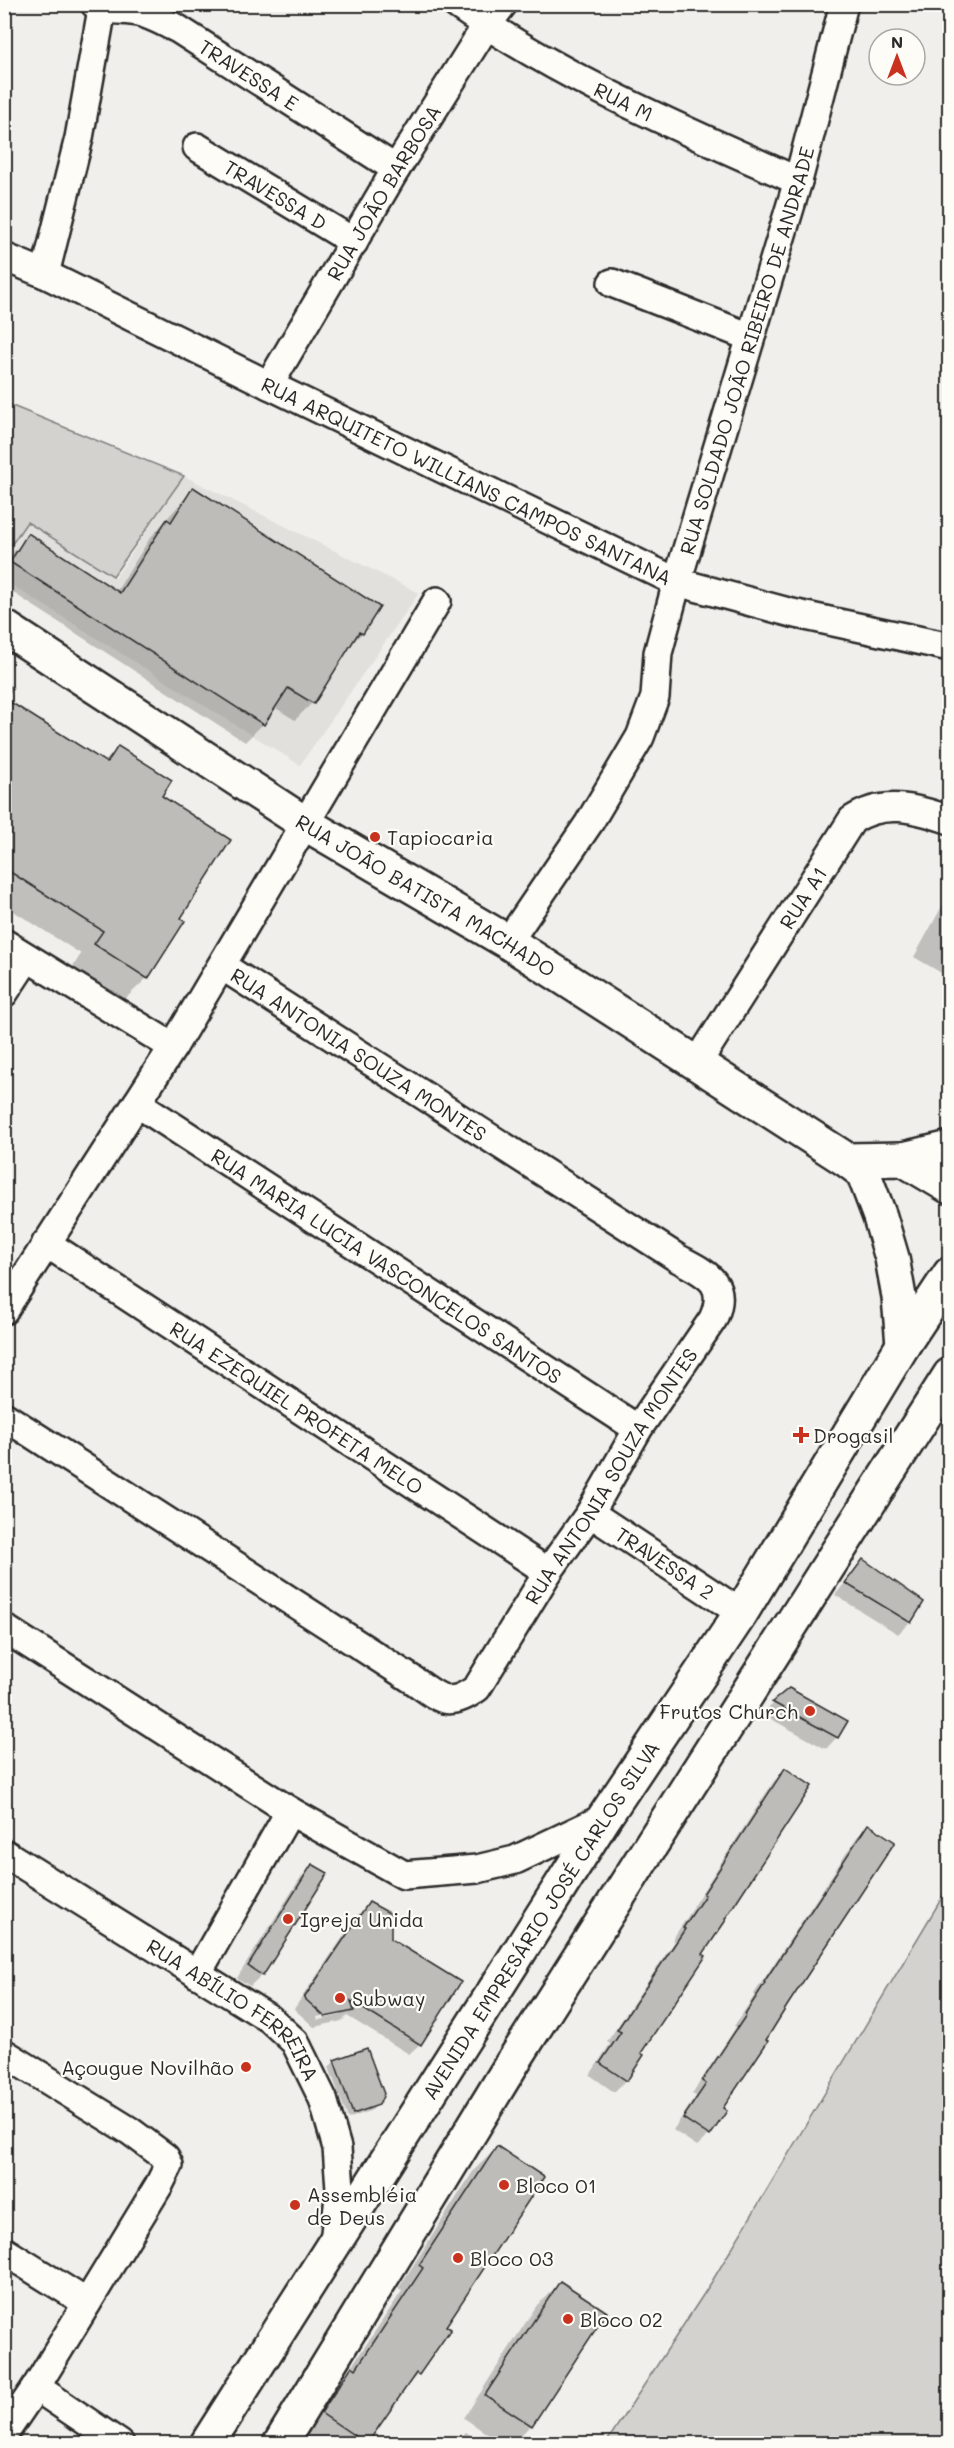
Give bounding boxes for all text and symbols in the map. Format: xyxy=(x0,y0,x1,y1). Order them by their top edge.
north arrow xyxy=(867,27,927,87)
text: N xyxy=(891,31,903,52)
street label: TRAVESSA E xyxy=(194,33,304,116)
street label: RUA M xyxy=(590,76,657,127)
street label: RUA JOÃO BARBOSA xyxy=(320,100,446,285)
street label: RUA SOLDADO JOÃO RIBEIRO DE ANDRADE xyxy=(673,144,819,558)
street label: TRAVESSA D xyxy=(219,154,332,236)
street label: RUA ARQUITETO WILLIANS CAMPOS SANTANA xyxy=(257,370,676,591)
street label: RUA JOÃO BATISTA MACHADO xyxy=(291,808,561,982)
place label: Tapiocaria xyxy=(387,824,494,850)
marker: Tapiocaria xyxy=(368,830,382,844)
street label: RUA A1 xyxy=(773,861,832,934)
street label: RUA ANTONIA SOUZA MONTES xyxy=(226,961,492,1147)
street label: RUA MARIA LUCIA VASCONCELOS SANTOS xyxy=(207,1142,567,1389)
street label: RUA EZEQUIEL PROFETA MELO xyxy=(165,1315,429,1500)
street label: RUA ANTONIA SOUZA MONTES xyxy=(518,1342,703,1609)
place label: Drogasil xyxy=(813,1422,894,1448)
marker: Drogasil xyxy=(794,1428,808,1442)
street label: TRAVESSA 2 xyxy=(611,1521,719,1605)
place label: Frutos Church xyxy=(659,1698,798,1724)
marker: Frutos Church xyxy=(803,1704,817,1718)
street label: AVENIDA EMPRESÁRIO JOSÉ CARLOS SILVA xyxy=(416,1736,665,2104)
place label: Igreja Unida xyxy=(300,1906,424,1932)
marker: Igreja Unida xyxy=(281,1912,295,1926)
street label: RUA ABÍLIO FERREIRA xyxy=(142,1932,325,2085)
place label: Subway xyxy=(352,1985,425,2011)
marker: Subway xyxy=(333,1991,347,2005)
place label: Açougue Novilhão xyxy=(61,2054,234,2080)
marker: Açougue Novilhão xyxy=(239,2060,253,2074)
place label: Bloco 01 xyxy=(516,2172,597,2198)
marker: Bloco 01 xyxy=(497,2178,511,2192)
place label: Assembléia de Deus xyxy=(307,2181,417,2230)
marker: Assembléia de Deus xyxy=(288,2198,302,2212)
place label: Bloco 03 xyxy=(470,2245,553,2271)
marker: Bloco 03 xyxy=(451,2251,465,2265)
place label: Bloco 02 xyxy=(580,2306,663,2332)
marker: Bloco 02 xyxy=(561,2312,575,2326)

